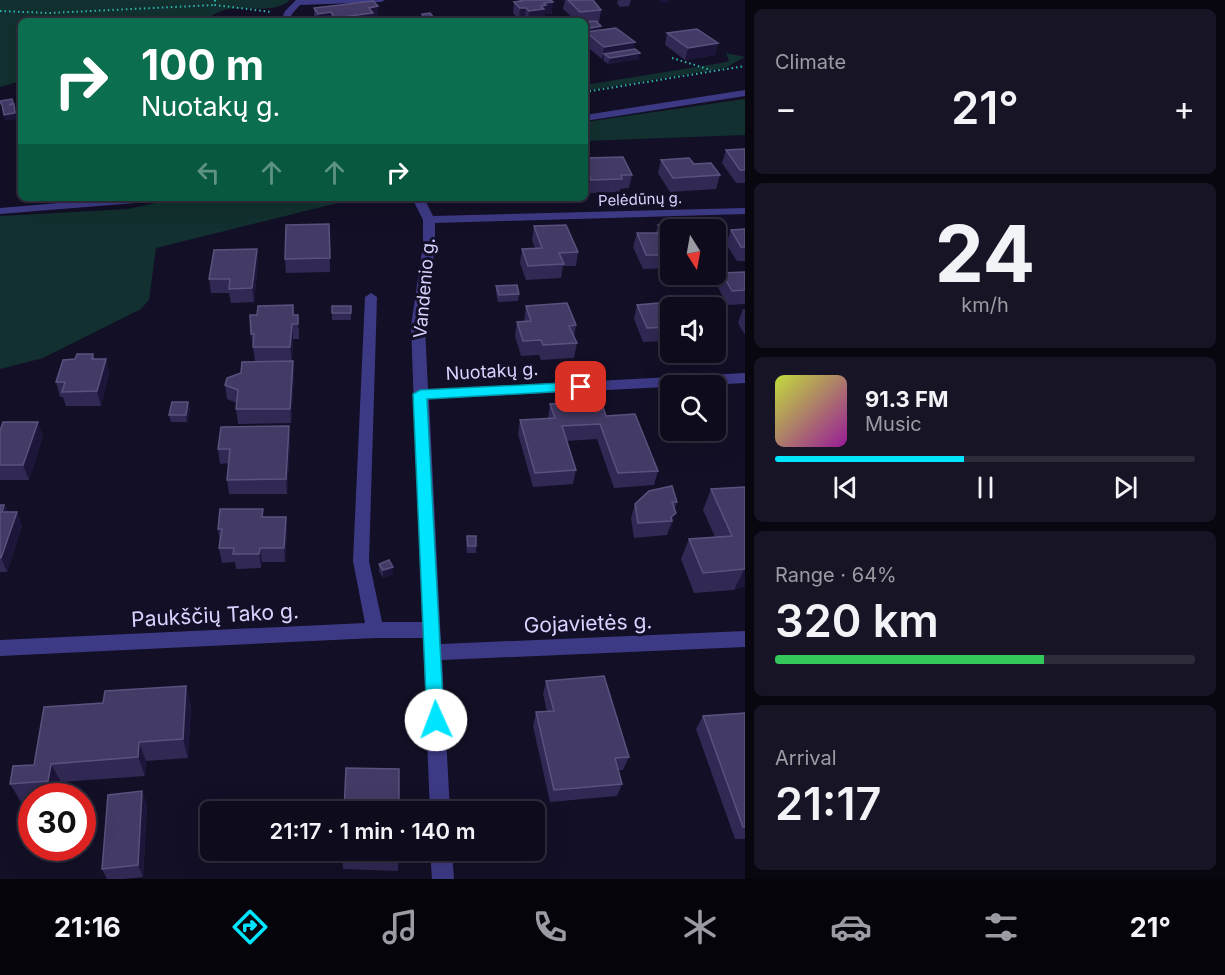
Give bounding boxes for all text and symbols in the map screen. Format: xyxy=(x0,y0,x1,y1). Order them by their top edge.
text: 100 m xyxy=(141,39,264,90)
icon: right xyxy=(42,42,120,120)
text: Climate xyxy=(775,50,846,74)
text: 21° xyxy=(951,80,1019,135)
text: − xyxy=(775,88,797,128)
text: + xyxy=(1173,88,1195,128)
text: Nuotakų g. xyxy=(141,90,280,123)
icon: left xyxy=(192,156,225,189)
icon: ahead xyxy=(255,156,288,189)
icon: ahead xyxy=(318,156,351,189)
icon: right xyxy=(381,156,414,189)
street label: Pelėdūnų g. xyxy=(598,188,682,210)
text: 24 xyxy=(935,206,1035,301)
north arrow xyxy=(660,219,726,285)
map controls xyxy=(660,219,726,441)
street label: Vandenio g. xyxy=(409,237,439,339)
text: km/h xyxy=(961,293,1009,317)
button: sound xyxy=(660,297,726,363)
street label: Nuotakų g. xyxy=(445,358,539,384)
pin xyxy=(555,361,606,412)
icon: arrive xyxy=(564,370,597,403)
button: search xyxy=(660,375,726,441)
text: 91.3 FM xyxy=(865,386,948,412)
text: Music xyxy=(865,412,922,436)
icon: previous xyxy=(829,471,862,504)
icon: pause xyxy=(969,471,1002,504)
icon: next xyxy=(1109,471,1142,504)
text: Range · 64% xyxy=(775,563,897,587)
text: 320 km xyxy=(775,593,939,648)
street label: Paukščių Tako g. xyxy=(130,598,300,632)
street label: Gojavietės g. xyxy=(523,608,653,638)
position arrow xyxy=(404,688,468,752)
text: Arrival xyxy=(775,746,837,770)
text: 21:17 xyxy=(775,776,881,831)
speed limit sign: 30 xyxy=(18,783,96,861)
text: 21:17 · 1 min · 140 m xyxy=(270,818,475,844)
icon: directions xyxy=(229,906,271,948)
icon: music xyxy=(379,906,421,948)
icon: phone xyxy=(529,906,571,948)
icon: climate xyxy=(679,906,721,948)
icon: car xyxy=(830,906,872,948)
icon: filters xyxy=(980,906,1022,948)
text: 21:16 xyxy=(54,911,121,944)
text: 21° xyxy=(1130,911,1171,944)

